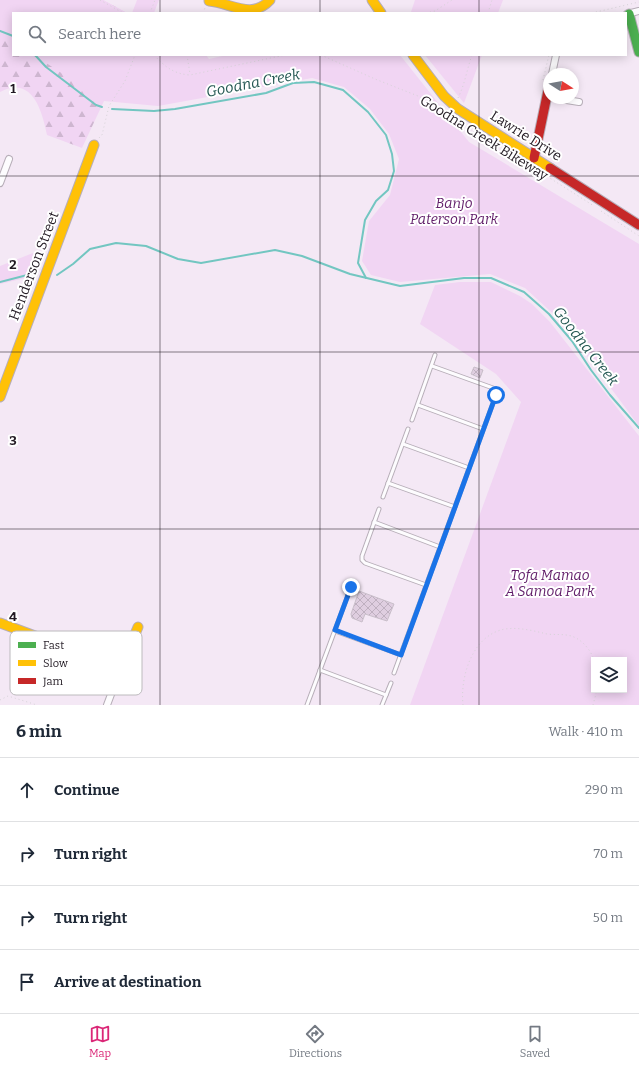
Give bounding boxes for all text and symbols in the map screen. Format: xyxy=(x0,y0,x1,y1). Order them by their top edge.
search box xyxy=(12,12,627,56)
icon: search xyxy=(26,23,48,45)
text: Search here xyxy=(58,25,141,43)
water label: Goodna Creek xyxy=(205,65,302,101)
north arrow xyxy=(543,68,579,104)
text: 1 xyxy=(10,81,16,96)
street label: Goodna Creek Bikeway xyxy=(417,92,552,185)
street label: Lawrie Drive xyxy=(487,107,565,165)
park label: Banjo Paterson Park xyxy=(410,195,499,228)
street label: Henderson Street xyxy=(5,209,63,323)
text: 2 xyxy=(9,257,17,272)
water label: Goodna Creek xyxy=(550,303,623,390)
route start xyxy=(487,386,505,404)
text: 3 xyxy=(9,433,17,448)
park label: Tofa Mamao A Samoa Park xyxy=(504,567,595,600)
route end xyxy=(342,578,360,596)
text: 4 xyxy=(9,609,17,624)
legend xyxy=(10,631,142,695)
text: Fast xyxy=(43,639,64,652)
text: Slow xyxy=(43,657,68,670)
map controls xyxy=(591,657,627,693)
button: layers xyxy=(591,657,627,693)
text: Jam xyxy=(42,675,63,688)
text: 6 min xyxy=(16,721,62,742)
text: Walk · 410 m xyxy=(548,724,623,739)
icon: ahead xyxy=(16,779,38,801)
text: Continue xyxy=(54,781,120,799)
text: 290 m xyxy=(585,782,623,797)
icon: right xyxy=(16,843,38,865)
text: Turn right xyxy=(54,845,127,863)
text: 70 m xyxy=(593,846,623,861)
icon: right xyxy=(16,907,38,929)
text: Turn right xyxy=(54,909,127,927)
text: 50 m xyxy=(593,910,623,925)
icon: arrive xyxy=(16,971,38,993)
text: Arrive at destination xyxy=(54,973,201,991)
tab: Map xyxy=(89,1023,111,1060)
tab: Directions xyxy=(289,1023,342,1060)
tab: Saved xyxy=(520,1023,550,1060)

